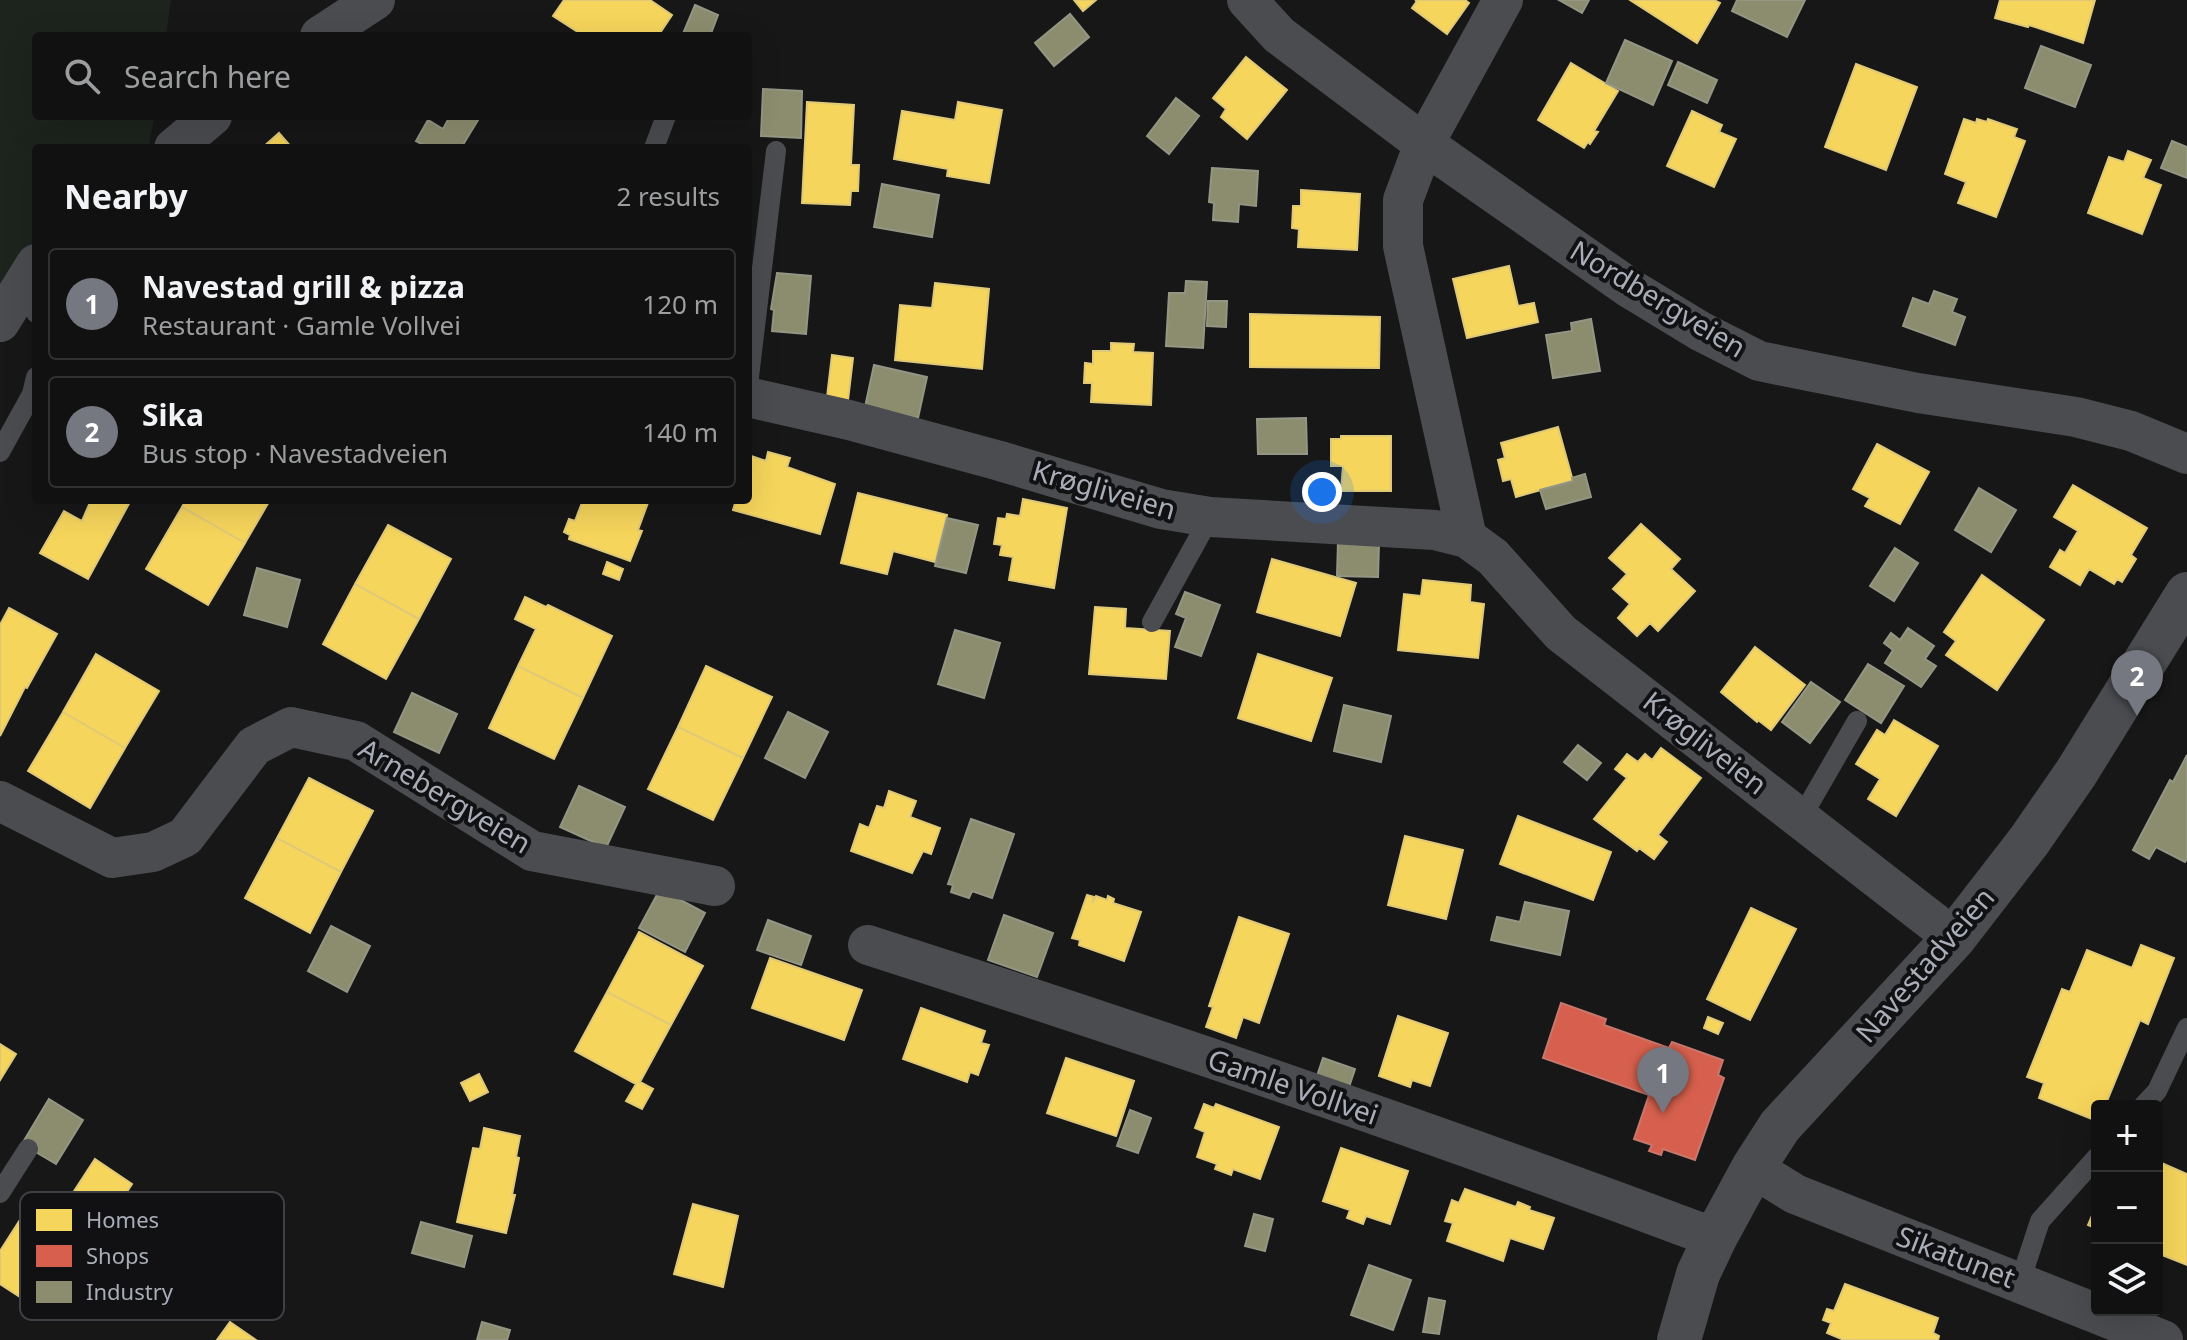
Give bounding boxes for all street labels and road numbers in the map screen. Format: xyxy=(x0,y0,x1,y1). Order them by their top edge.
street label: Nordbergveien xyxy=(1564,231,1753,365)
street label: Krøgliveien xyxy=(1028,450,1180,528)
street label: Krøgliveien xyxy=(1636,682,1775,803)
street label: Arnebergveien xyxy=(352,729,539,861)
street label: Navestadveien xyxy=(1846,879,2002,1050)
street label: Gamle Vollvei xyxy=(1203,1039,1383,1133)
street label: Sikatunet xyxy=(1892,1216,2021,1296)

